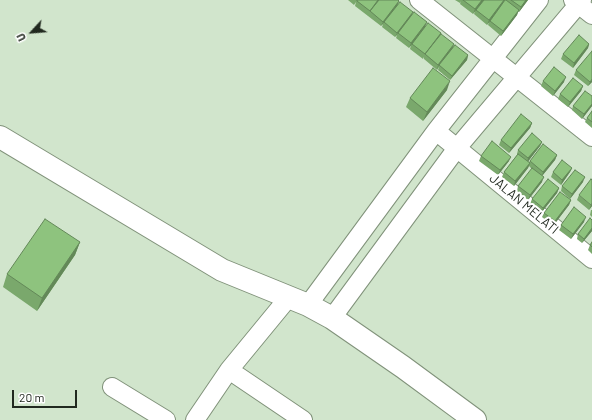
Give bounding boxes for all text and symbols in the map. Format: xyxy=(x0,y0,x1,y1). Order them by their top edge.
north arrow xyxy=(12,12,52,52)
text: U xyxy=(13,32,28,43)
street label: JALAN MELATI xyxy=(486,171,562,237)
scale bar xyxy=(14,382,79,408)
text: 20 m xyxy=(19,390,45,404)

